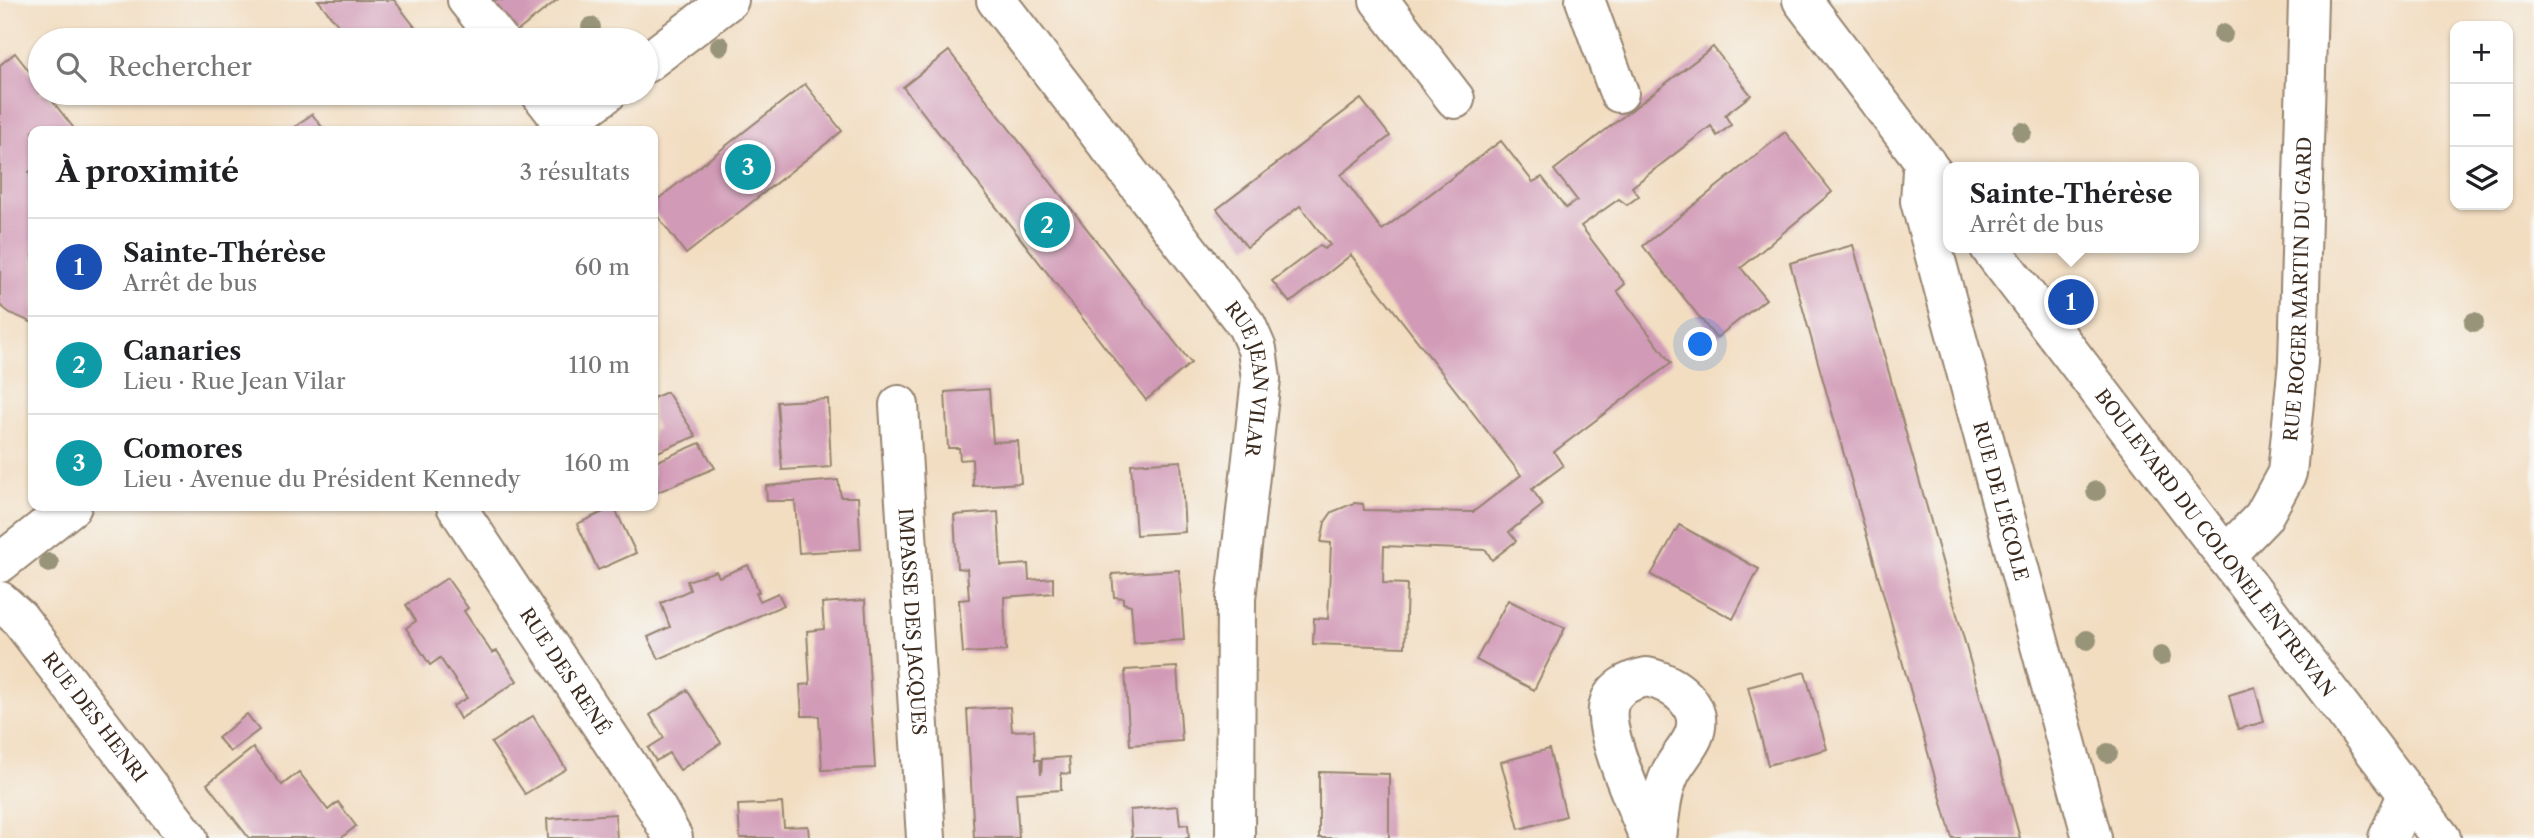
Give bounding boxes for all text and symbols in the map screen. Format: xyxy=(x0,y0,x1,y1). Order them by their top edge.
map controls xyxy=(2450,21,2513,210)
button: + xyxy=(2450,21,2513,84)
search box xyxy=(28,28,658,105)
icon: search xyxy=(52,48,90,86)
text: Rechercher xyxy=(108,51,252,83)
button: − xyxy=(2450,84,2513,147)
street label: RUE ROGER MARTIN DU GARD xyxy=(2279,136,2316,442)
pin: 3 xyxy=(725,141,771,193)
button: layers xyxy=(2450,147,2513,210)
text: À proximité xyxy=(56,153,239,190)
text: 3 résultats xyxy=(520,158,630,186)
popup xyxy=(1943,162,2199,253)
text: Sainte-Thérèse xyxy=(1969,178,2173,210)
pin: 2 xyxy=(1024,199,1070,251)
text: Arrêt de bus xyxy=(1969,210,2104,238)
text: Sainte-Thérèse xyxy=(123,237,326,269)
text: 1 xyxy=(74,253,84,281)
text: 60 m xyxy=(574,253,630,281)
text: Arrêt de bus xyxy=(123,269,257,297)
pin: 1 xyxy=(2048,276,2094,328)
street label: RUE JEAN VILAR xyxy=(1220,297,1272,459)
your location xyxy=(1683,327,1717,361)
text: Canaries xyxy=(123,335,241,367)
text: 2 xyxy=(72,351,86,379)
text: 110 m xyxy=(569,351,630,379)
text: Lieu · Rue Jean Vilar xyxy=(123,367,346,395)
street label: BOULEVARD DU COLONEL ENTREVAN xyxy=(2090,385,2340,701)
street label: RUE DE L'ÉCOLE xyxy=(1968,419,2033,583)
text: Comores xyxy=(123,433,243,465)
text: 3 xyxy=(73,449,86,477)
text: 160 m xyxy=(565,449,630,477)
text: Lieu · Avenue du Président Kennedy xyxy=(123,465,521,493)
street label: IMPASSE DES JACQUES xyxy=(893,507,931,736)
street label: RUE DES RENÉ xyxy=(515,604,615,739)
street label: RUE DES HENRI xyxy=(37,648,152,786)

